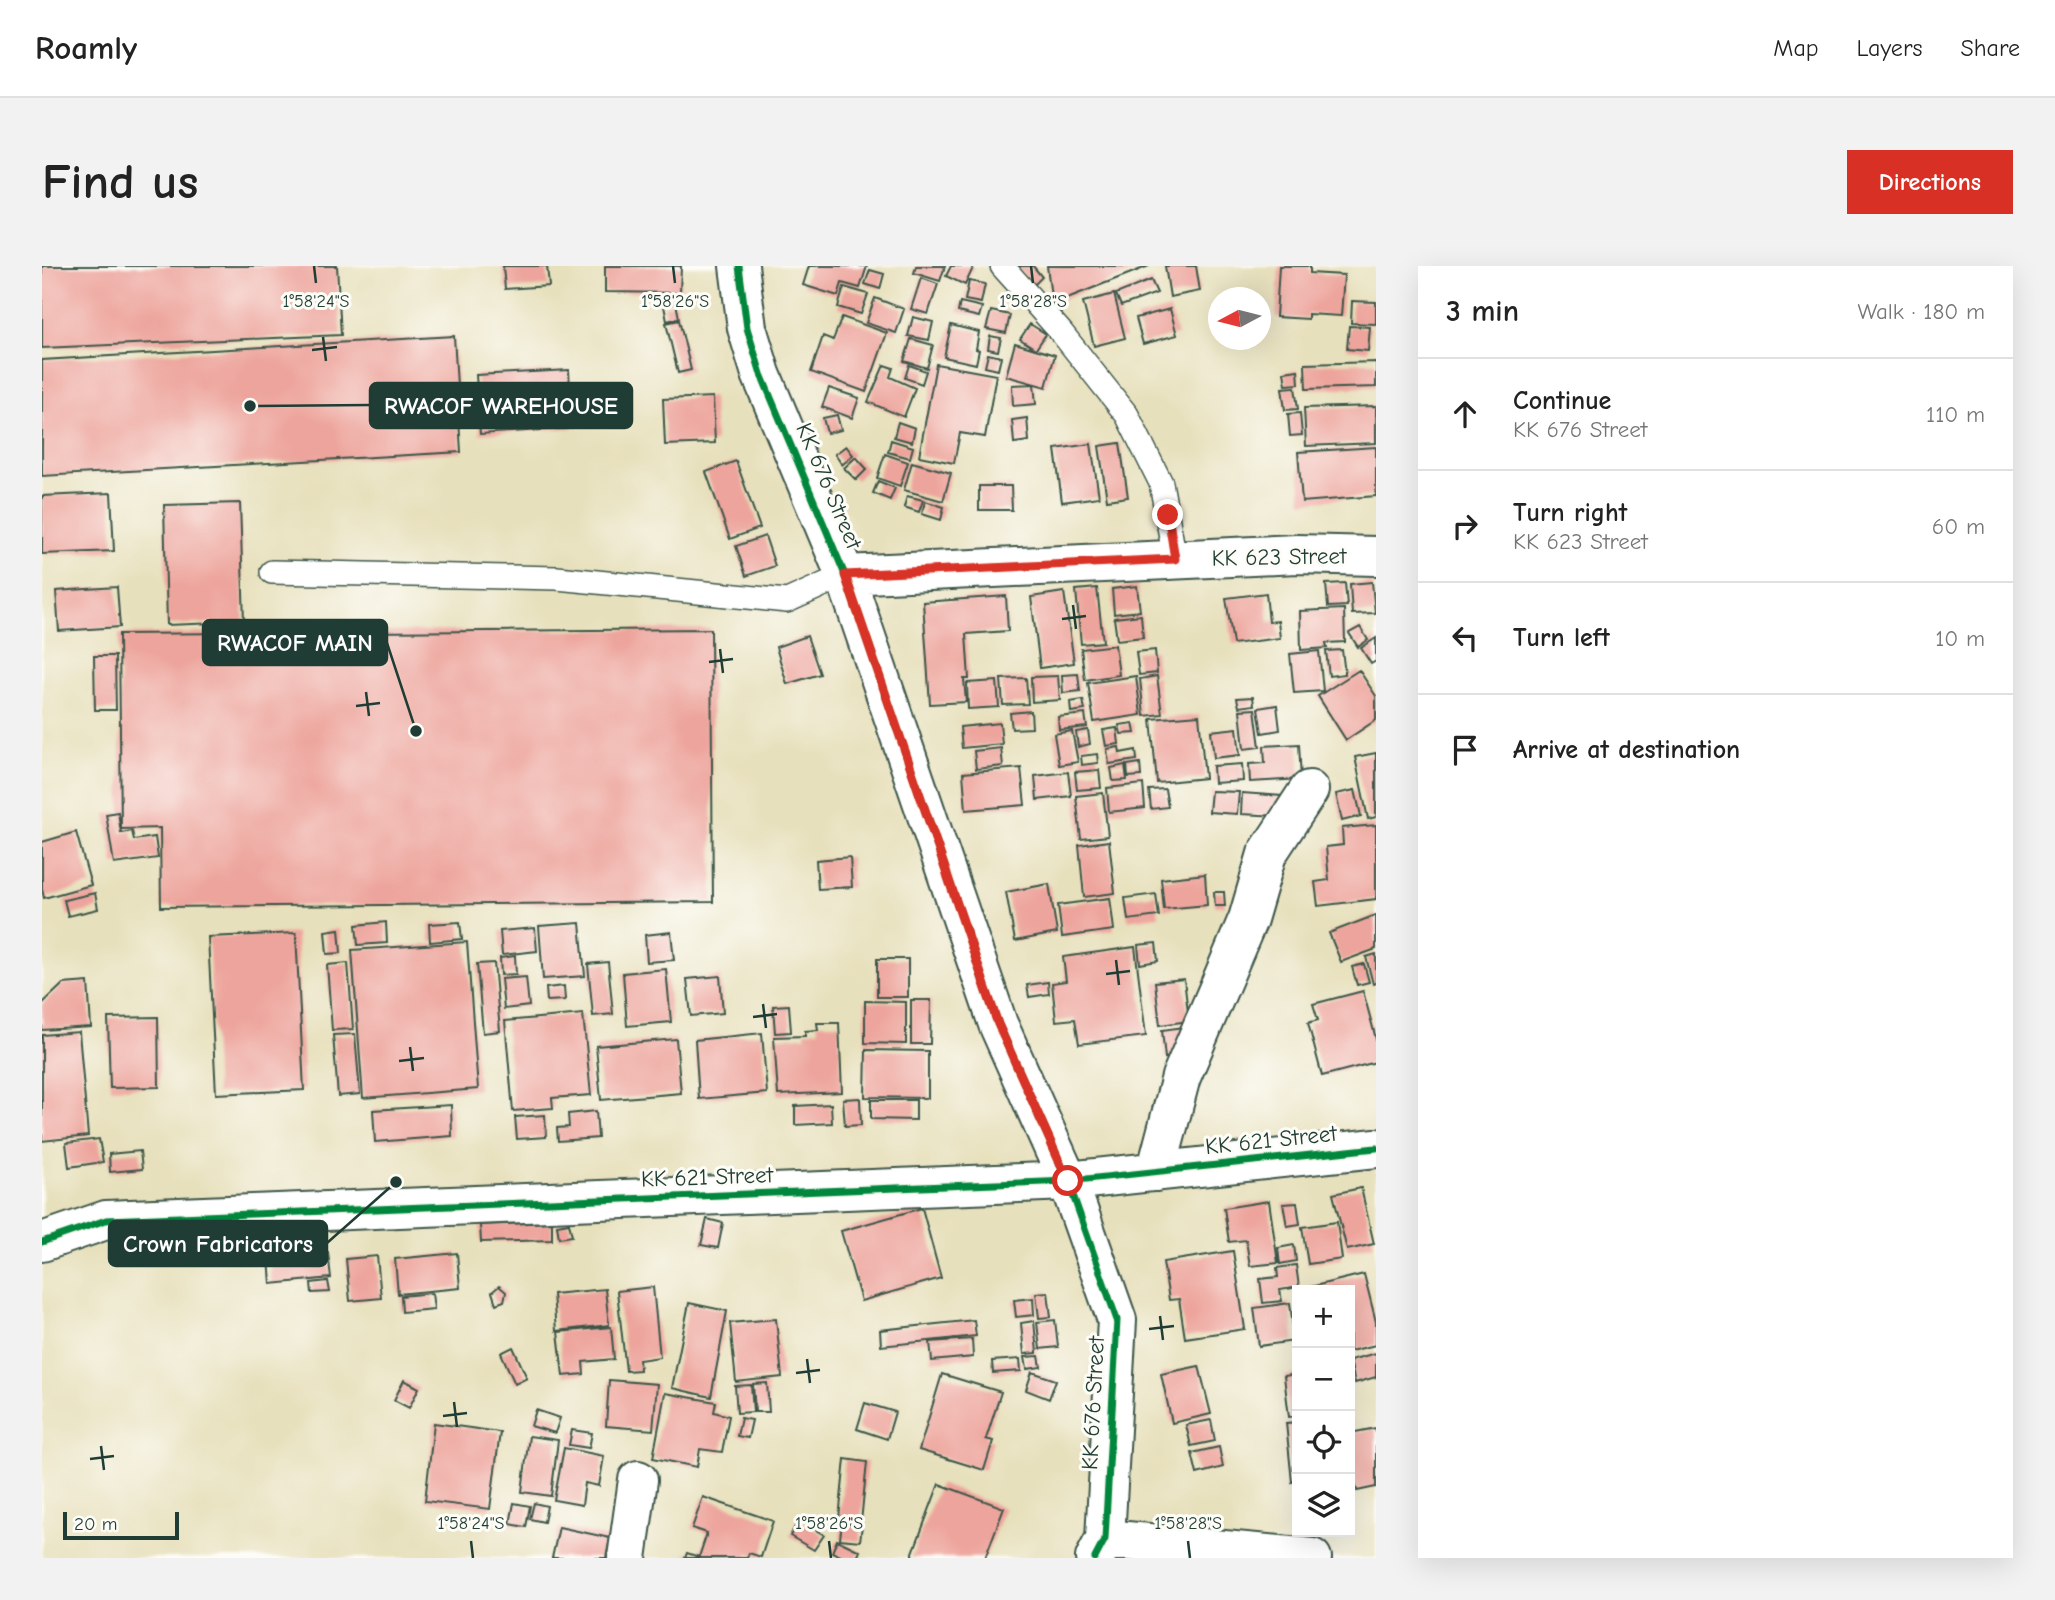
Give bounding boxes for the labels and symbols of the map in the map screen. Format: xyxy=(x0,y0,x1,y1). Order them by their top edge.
north arrow xyxy=(1208,287,1271,350)
text: 1°58'24"S xyxy=(282,291,350,312)
text: 1°58'26"S xyxy=(641,291,709,312)
text: 1°58'28"S xyxy=(999,291,1067,312)
callout: RWACOF WAREHOUSE xyxy=(370,383,632,428)
text: RWACOF WAREHOUSE xyxy=(384,392,618,420)
street label: KK 676 Street xyxy=(790,419,868,554)
route end xyxy=(1152,499,1183,530)
street label: KK 623 Street xyxy=(1211,542,1348,572)
callout: RWACOF MAIN xyxy=(203,620,387,665)
text: RWACOF MAIN xyxy=(217,629,373,657)
street label: KK 621 Street xyxy=(1204,1120,1340,1160)
street label: KK 621 Street xyxy=(640,1161,775,1193)
route start xyxy=(1052,1165,1083,1196)
callout: Crown Fabricators xyxy=(109,1221,327,1266)
text: Crown Fabricators xyxy=(123,1230,313,1258)
street label: KK 676 Street xyxy=(1076,1334,1110,1471)
scale bar xyxy=(63,1509,178,1541)
text: 1°58'24"S xyxy=(437,1513,505,1534)
text: 1°58'26"S xyxy=(795,1513,863,1534)
text: 1°58'28"S xyxy=(1154,1513,1222,1534)

